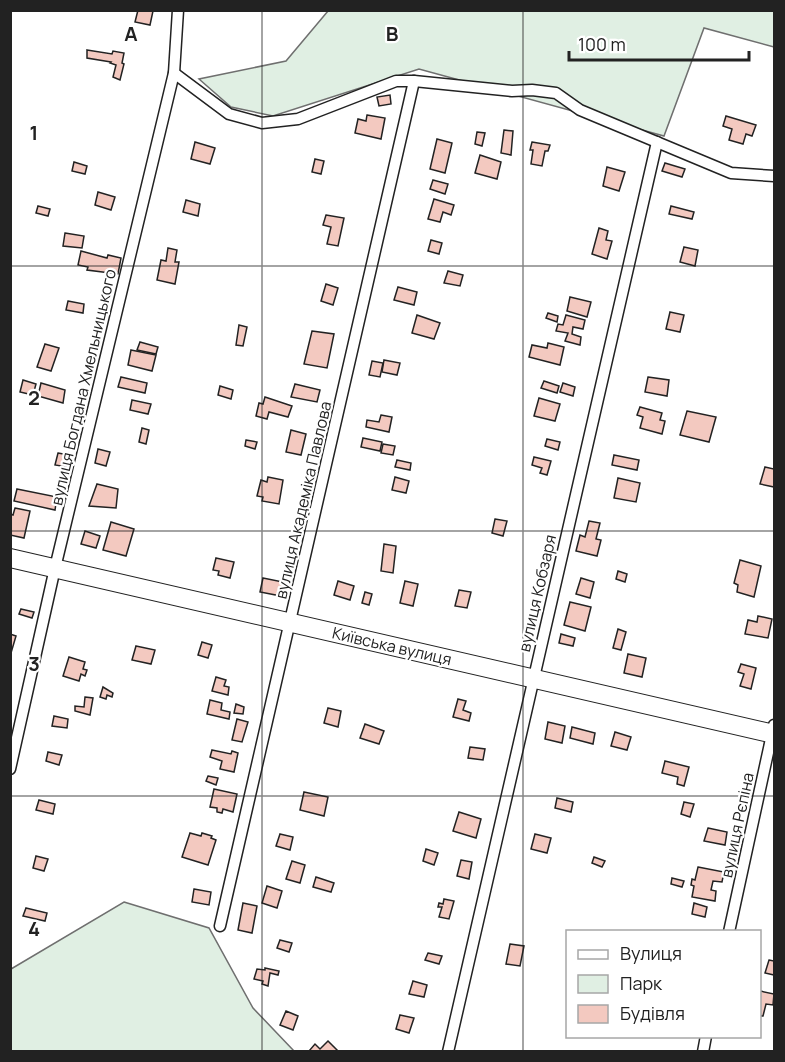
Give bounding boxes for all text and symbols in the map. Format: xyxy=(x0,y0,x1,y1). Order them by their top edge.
text: A xyxy=(124,20,138,47)
text: B xyxy=(386,20,399,47)
scale bar xyxy=(569,24,749,62)
text: 100 m xyxy=(578,32,626,56)
text: 1 xyxy=(30,119,38,146)
street label: вулиця Богдана Хмельницького xyxy=(45,267,121,507)
text: 2 xyxy=(28,384,40,411)
street label: вулиця Академіка Павлова xyxy=(270,399,336,601)
street label: вулиця Кобзаря xyxy=(513,532,561,654)
street label: Київська вулиця xyxy=(330,622,454,670)
text: 3 xyxy=(28,650,40,677)
street label: вулиця Рєпіна xyxy=(715,771,759,879)
text: 4 xyxy=(28,915,40,942)
legend xyxy=(566,930,761,1038)
text: Вулиця xyxy=(620,941,682,965)
text: Парк xyxy=(620,971,663,995)
text: Будівля xyxy=(620,1001,685,1025)

